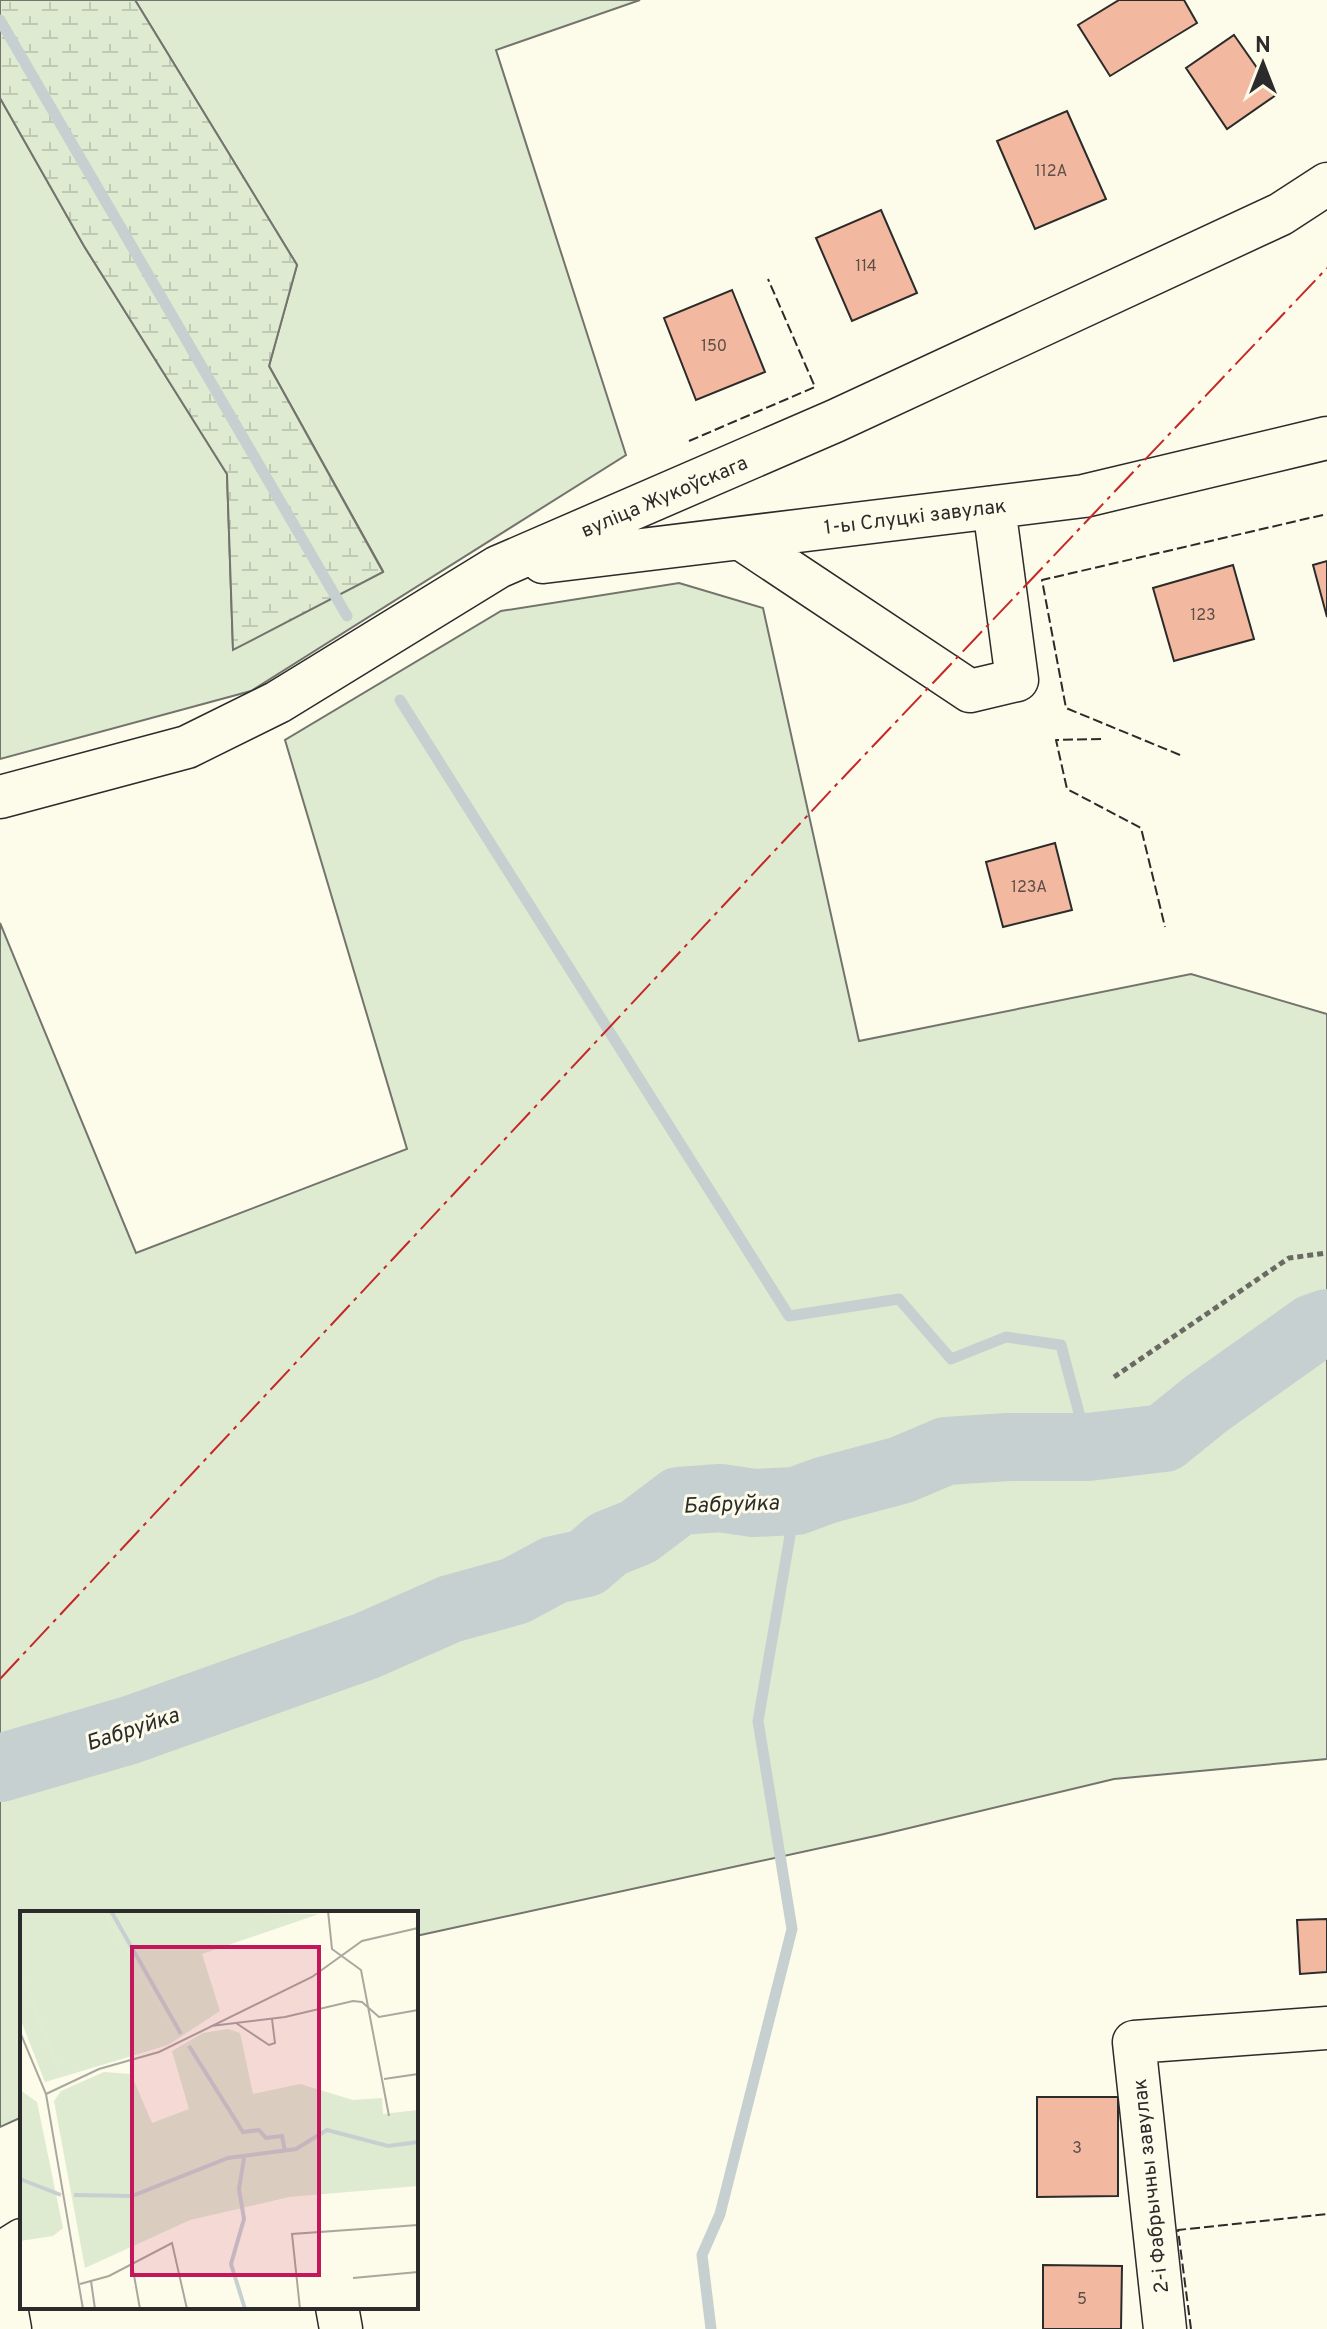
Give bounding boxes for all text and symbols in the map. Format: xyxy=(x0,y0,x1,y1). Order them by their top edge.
north arrow xyxy=(1223,24,1303,104)
text: N xyxy=(1255,33,1271,60)
house number: 112А xyxy=(1035,162,1067,182)
house number: 114 xyxy=(855,257,877,277)
house number: 150 xyxy=(701,337,727,357)
street label: вуліца Жукоўскага xyxy=(577,451,752,545)
street label: 1-ы Слуцкі завулак xyxy=(823,494,1008,542)
house number: 123 xyxy=(1190,606,1216,626)
house number: 123А xyxy=(1011,878,1047,898)
water label: Бабруйка xyxy=(682,1490,780,1521)
water label: Бабруйка xyxy=(83,1702,183,1758)
inset map xyxy=(20,1911,418,2309)
street label: 2-і Фабрычны завулак xyxy=(1128,2077,1176,2294)
house number: 3 xyxy=(1072,2139,1082,2159)
house number: 5 xyxy=(1077,2290,1087,2310)

